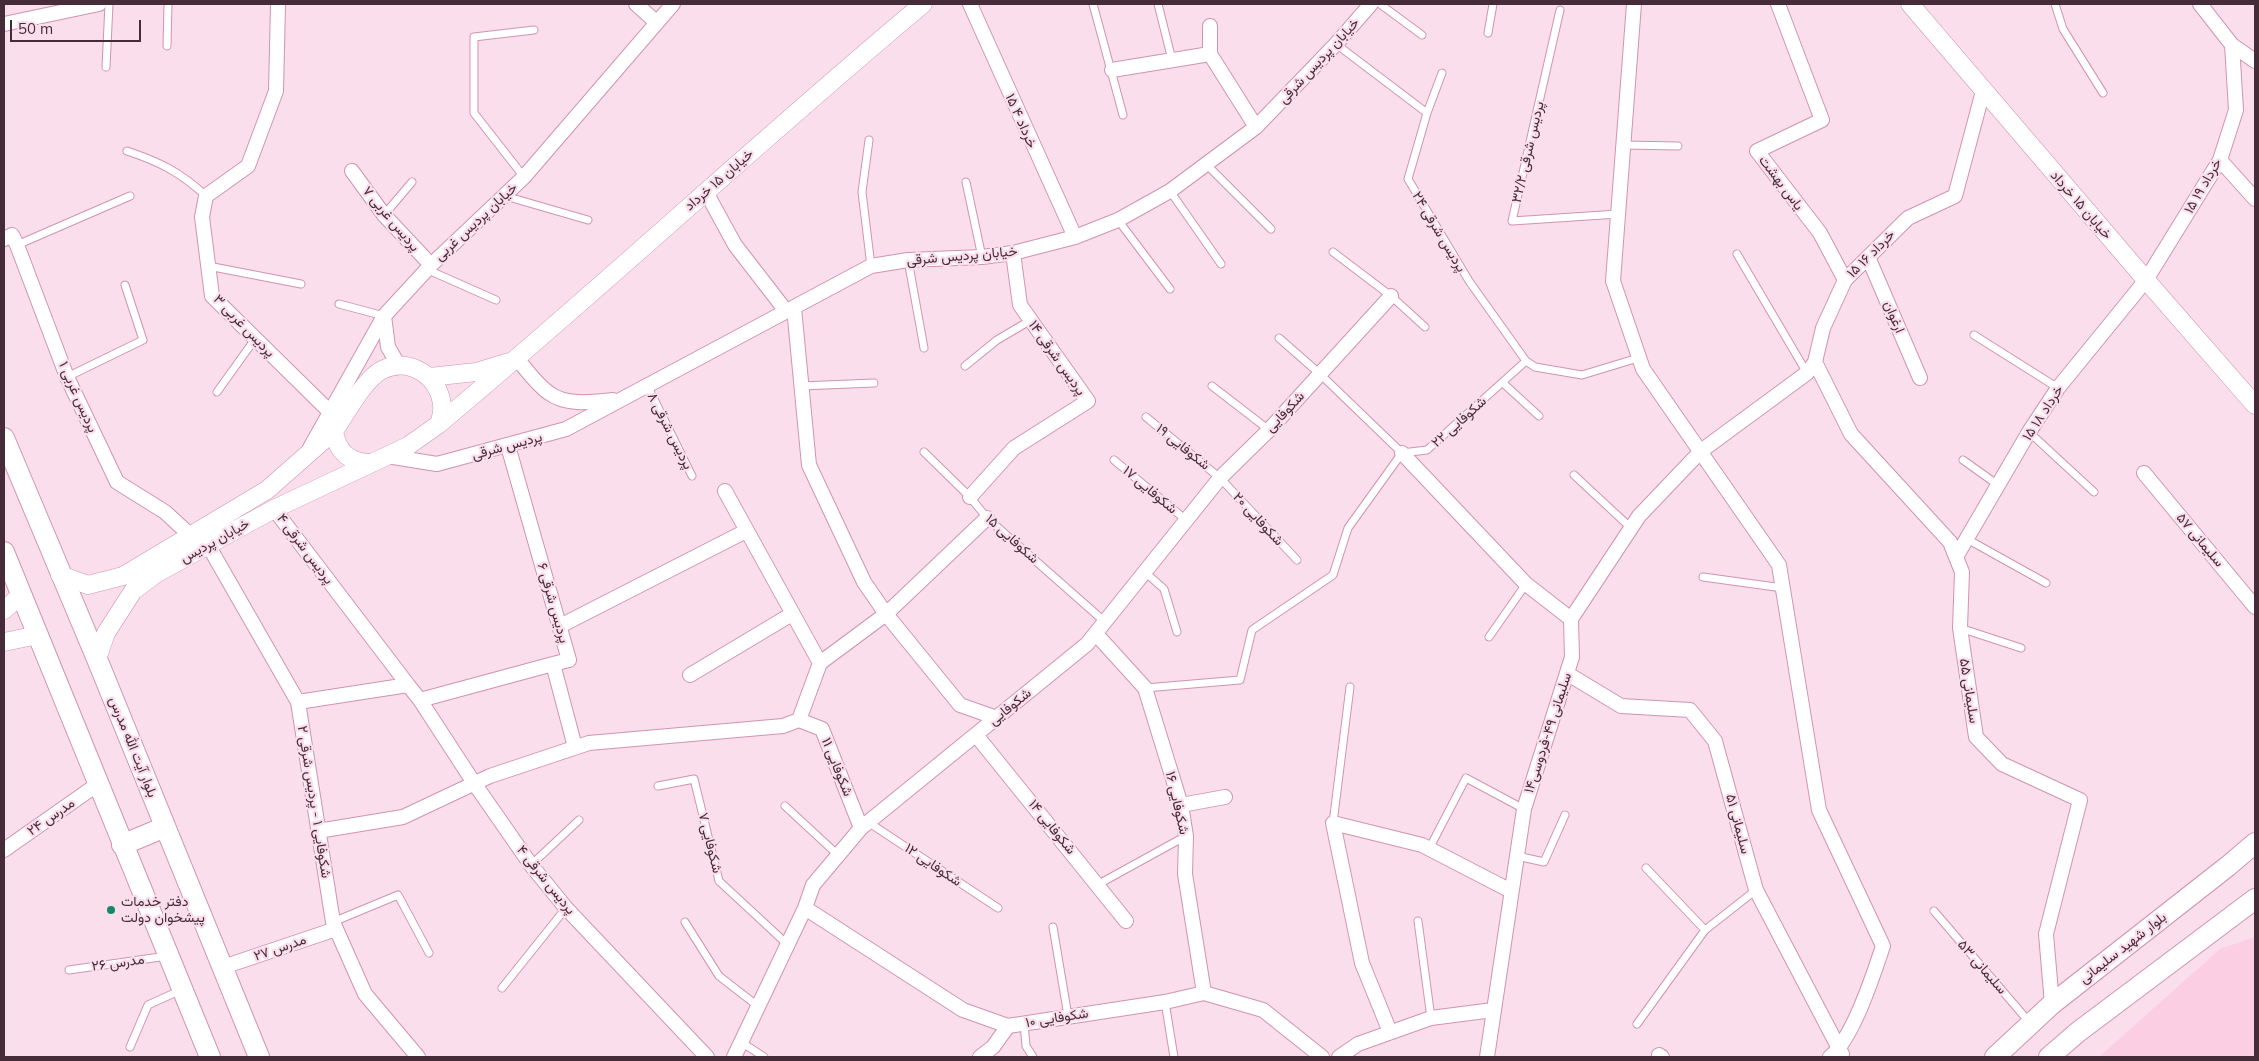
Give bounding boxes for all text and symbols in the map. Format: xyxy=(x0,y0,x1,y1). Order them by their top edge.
scale bar xyxy=(12,10,144,42)
street label: خیابان پردیس شرقی xyxy=(1275,15,1363,107)
text: 50 m xyxy=(18,19,53,38)
street label: ۱۵ خرداد ۴ xyxy=(1002,91,1040,151)
street label: پردیس شرقی ۳۲/۲ xyxy=(1508,100,1548,204)
street label: خیابان ۱۵ خرداد xyxy=(681,146,757,214)
street label: یاس بهشت xyxy=(1755,152,1807,214)
street label: ۱۵ خرداد ۱۹ xyxy=(2181,156,2225,216)
street label: خیابان ۱۵ خرداد xyxy=(2047,167,2115,243)
street label: خیابان پردیس غربی xyxy=(431,179,521,265)
street label: پردیس غربی ۷ xyxy=(359,183,423,255)
street label: پردیس شرقی ۲۴ xyxy=(1408,189,1470,275)
street label: ۱۵ خرداد ۱۶ xyxy=(1844,227,1898,281)
street label: خیابان پردیس شرقی xyxy=(906,243,1018,269)
street label: پردیس غربی ۳ xyxy=(210,291,278,361)
street label: ارغوان xyxy=(1880,298,1908,336)
street label: پردیس شرقی ۱۴ xyxy=(1025,317,1089,399)
street label: پردیس غربی ۱ xyxy=(55,359,101,435)
street label: ۱۵ خرداد ۱۸ xyxy=(2019,382,2067,444)
street label: شکوفایی xyxy=(1262,388,1308,436)
street label: پردیس شرقی ۸ xyxy=(643,390,697,472)
street label: شکوفایی ۲۲ xyxy=(1428,393,1490,451)
street label: شکوفایی ۱۹ xyxy=(1153,420,1213,474)
street label: پردیس شرقی xyxy=(470,429,544,463)
street label: شکوفایی ۱۷ xyxy=(1119,462,1181,518)
street label: شکوفایی ۲۰ xyxy=(1229,489,1287,549)
street label: پردیس شرقی ۴ xyxy=(273,510,337,588)
street label: سلیمانی ۵۷ xyxy=(2173,510,2227,570)
street label: شکوفایی ۱۵ xyxy=(982,511,1042,567)
street label: خیابان پردیس xyxy=(177,515,253,567)
street label: پردیس شرقی ۶ xyxy=(534,561,572,645)
street label: سلیمانی ۵۵ xyxy=(1956,657,1982,725)
street label: سلیمانی ۴۹-فردوسی۱۴ xyxy=(1521,671,1575,795)
street label: شکوفایی xyxy=(985,685,1035,729)
street label: بلوار آیت الله مدرس xyxy=(105,694,161,800)
street label: شکوفایی ۱ - پردیس شرقی ۲ xyxy=(294,725,334,879)
street label: شکوفایی ۱۱ xyxy=(818,735,856,799)
street label: شکوفایی ۱۶ xyxy=(1162,770,1192,836)
street label: سلیمانی ۵۱ xyxy=(1722,792,1754,856)
street label: مدرس ۲۴ xyxy=(24,795,78,839)
street label: شکوفایی ۱۴ xyxy=(1025,796,1079,858)
street label: شکوفایی ۷ xyxy=(694,811,726,875)
street label: شکوفایی ۱۲ xyxy=(901,840,965,890)
street label: پردیس شرقی ۴ xyxy=(513,842,579,918)
place label: دفتر خدمات پیشخوان دولت xyxy=(121,894,205,926)
marker: دفتر خدمات پیشخوان دولت xyxy=(105,904,117,916)
street label: بلوار شهید سلیمانی xyxy=(2076,909,2170,987)
street label: مدرس ۲۷ xyxy=(252,931,308,965)
street label: سلیمانی ۵۳ xyxy=(1954,936,2010,998)
street label: مدرس ۲۶ xyxy=(91,951,145,975)
street label: شکوفایی ۱۰ xyxy=(1024,1005,1090,1031)

